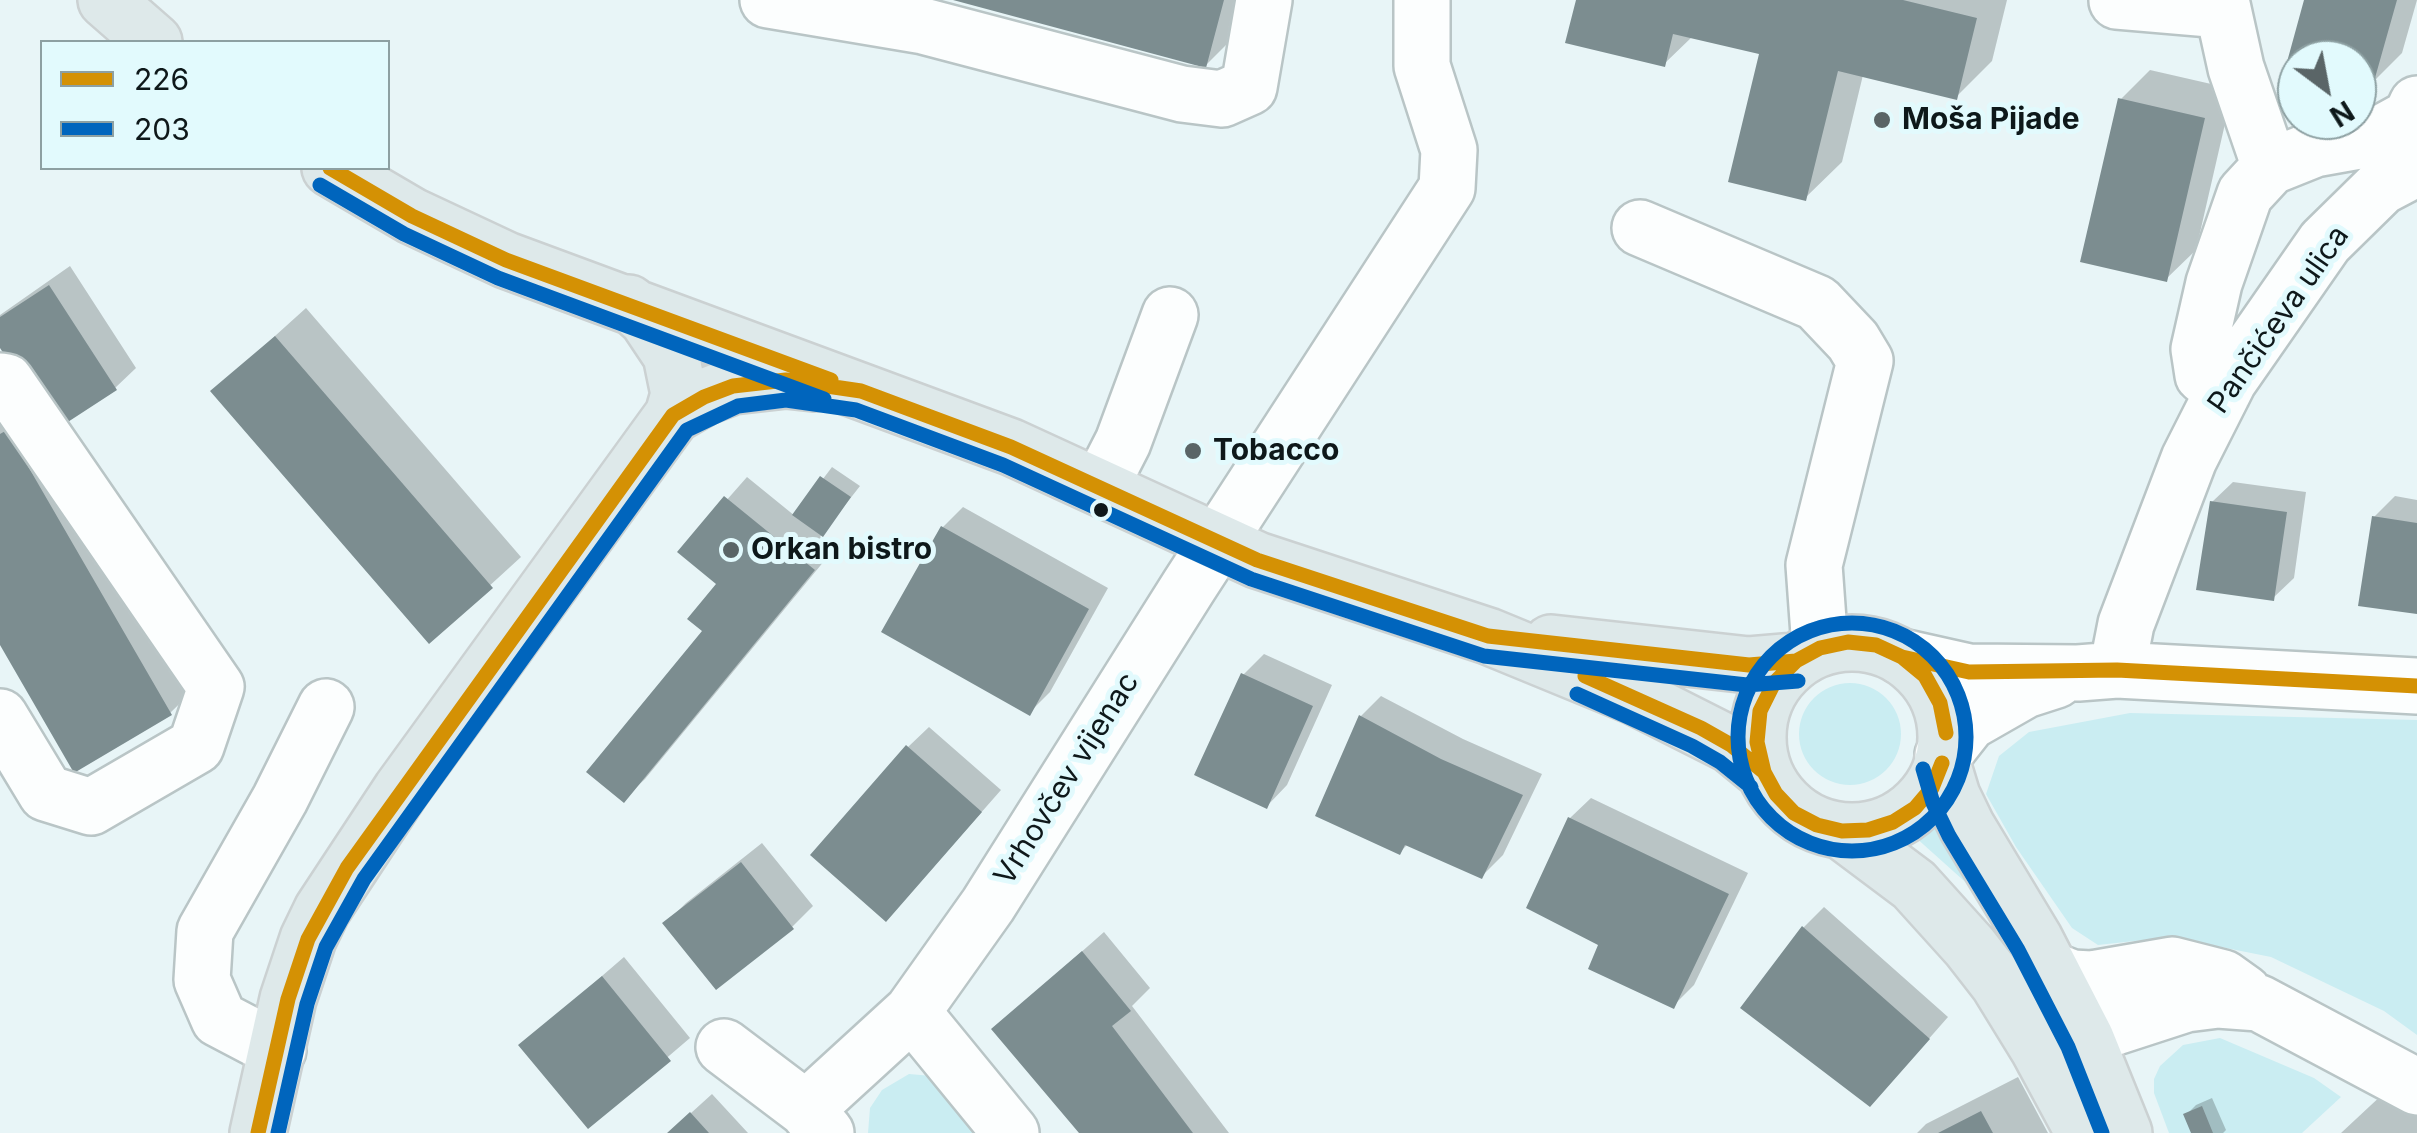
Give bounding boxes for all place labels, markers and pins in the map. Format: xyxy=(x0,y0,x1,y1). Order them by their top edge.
place label: Moša Pijade xyxy=(1902,102,2080,138)
marker: Moša Pijade xyxy=(1871,109,1893,131)
place label: Tobacco xyxy=(1213,433,1339,469)
marker: Tobacco xyxy=(1182,440,1204,462)
unlabelled marker xyxy=(1091,500,1111,520)
place label: Orkan bistro xyxy=(751,532,932,568)
marker: Orkan bistro xyxy=(720,539,742,561)

